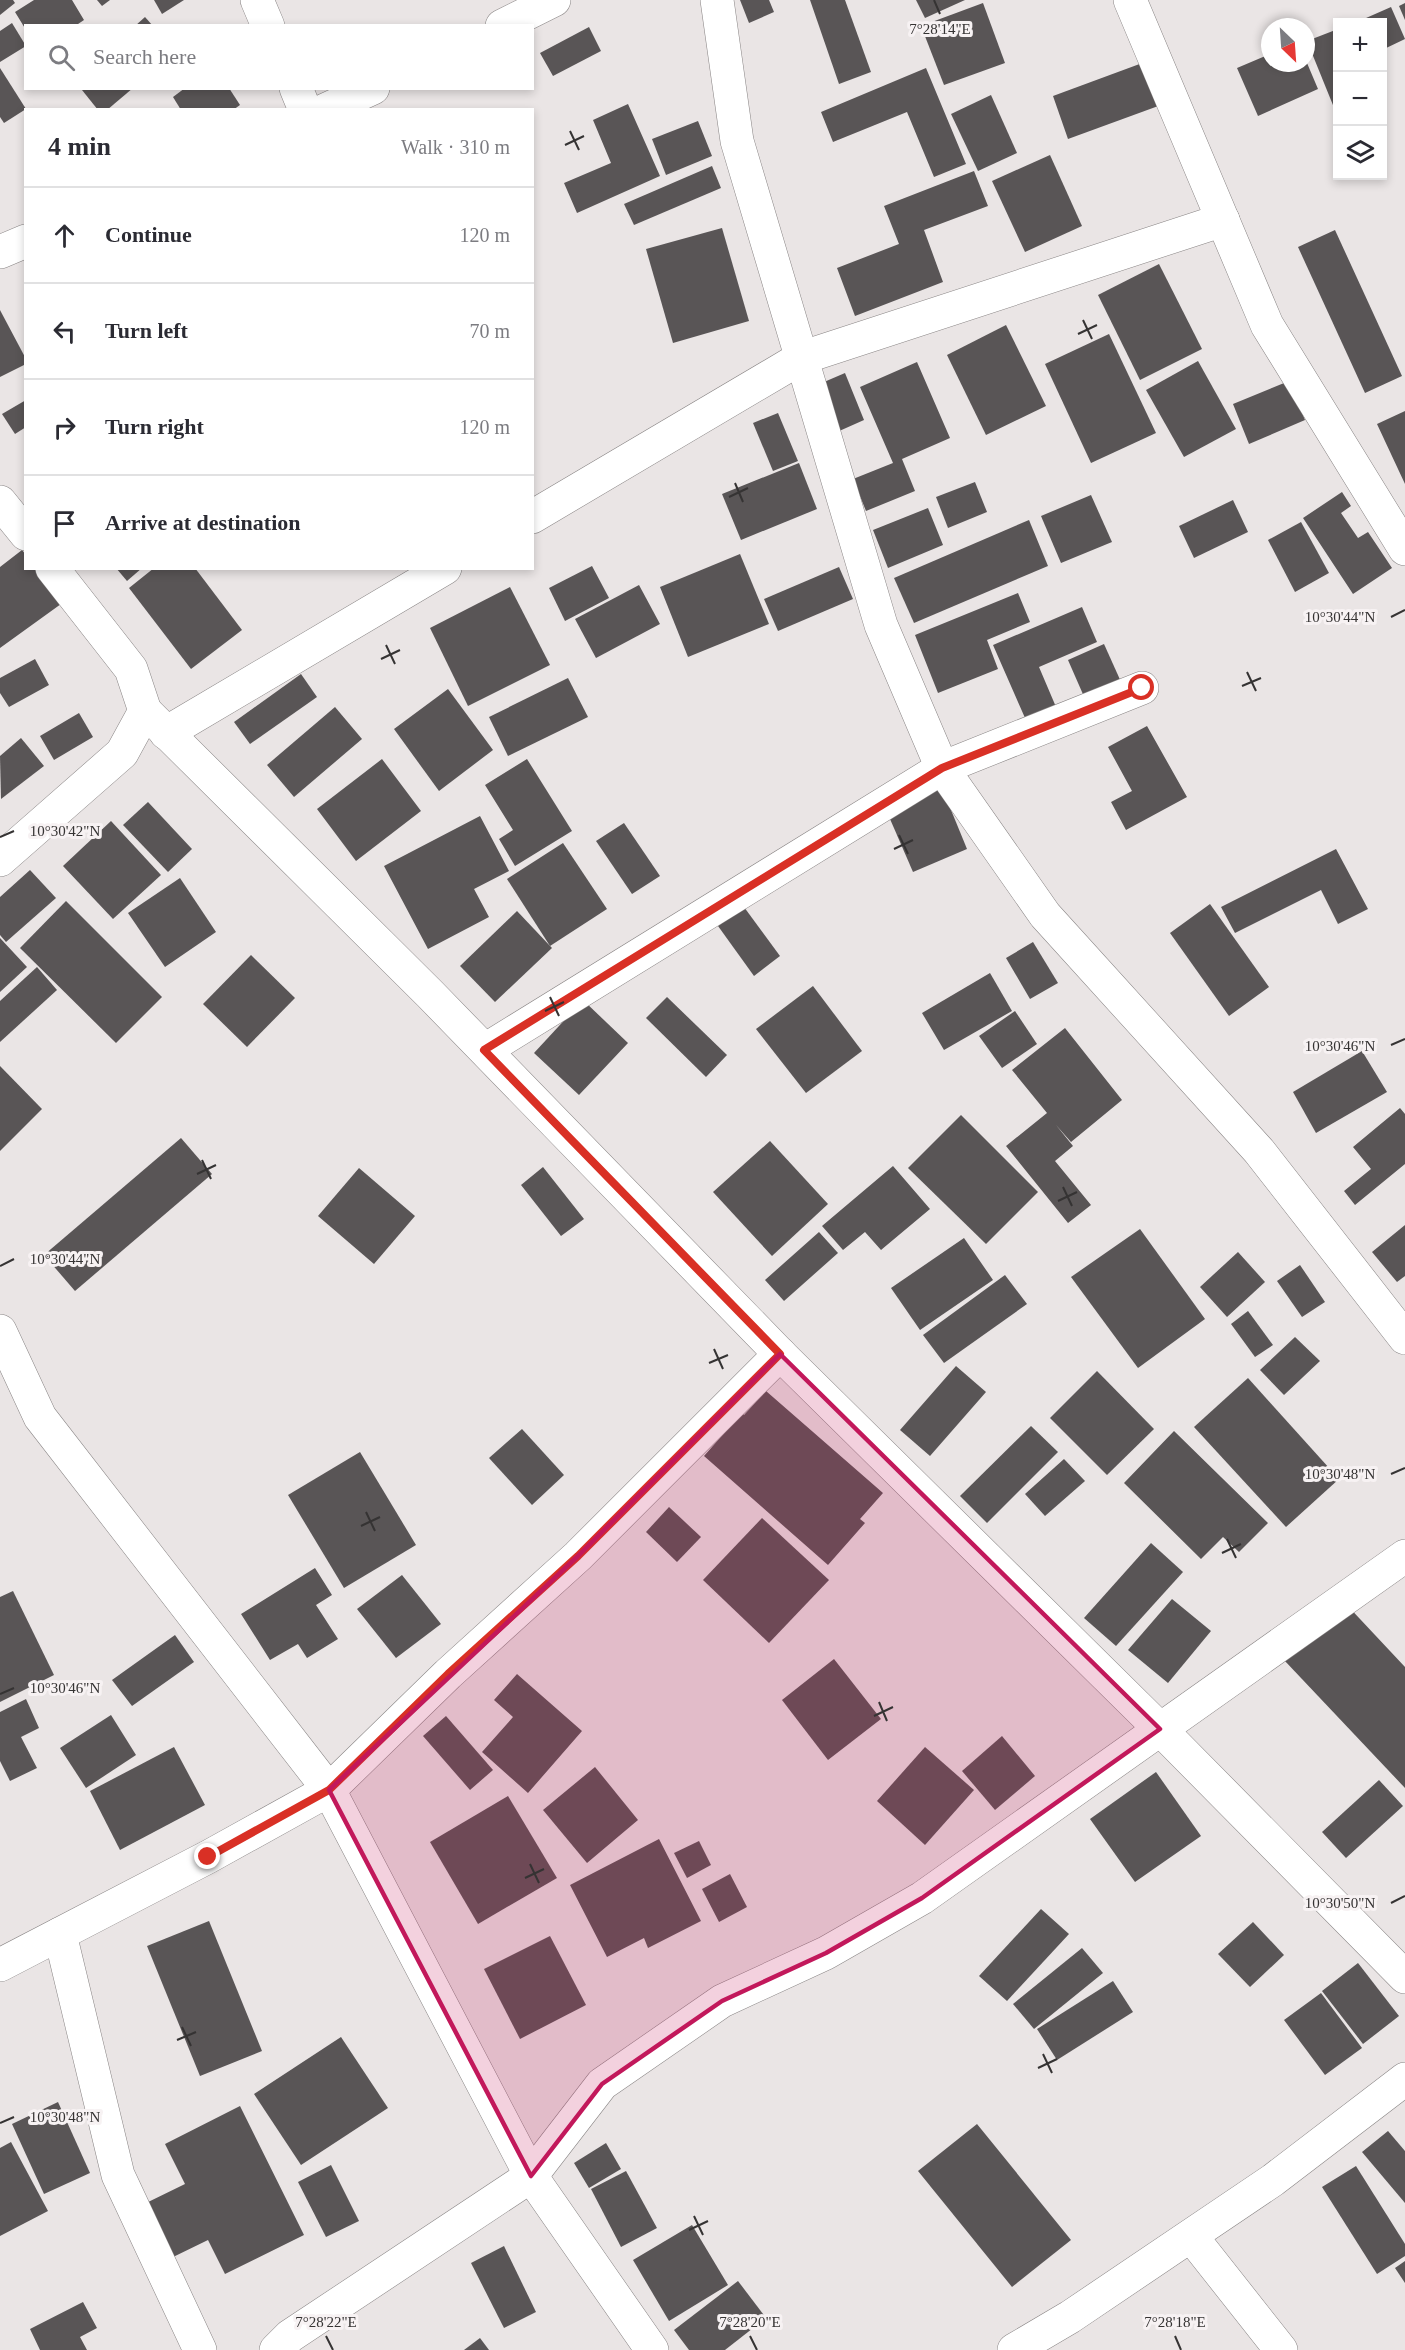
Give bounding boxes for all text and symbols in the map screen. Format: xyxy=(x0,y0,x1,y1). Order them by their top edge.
north arrow xyxy=(1261,18,1315,72)
map controls xyxy=(1333,18,1387,180)
button: + xyxy=(1333,18,1387,72)
text: 7°28'14"E xyxy=(909,21,971,37)
search box xyxy=(24,24,534,90)
icon: search xyxy=(45,41,78,74)
text: Search here xyxy=(93,44,196,69)
button: − xyxy=(1333,72,1387,126)
button: layers xyxy=(1333,126,1387,180)
text: 4 min xyxy=(48,132,111,161)
text: Walk · 310 m xyxy=(401,136,510,158)
icon: ahead xyxy=(48,219,81,252)
text: Continue xyxy=(105,222,192,247)
text: 120 m xyxy=(459,224,510,246)
icon: left xyxy=(48,315,81,348)
text: Turn left xyxy=(105,318,188,343)
text: 70 m xyxy=(469,320,510,342)
icon: right xyxy=(48,411,81,444)
text: Turn right xyxy=(105,414,204,439)
text: 120 m xyxy=(459,416,510,438)
icon: arrive xyxy=(48,507,81,540)
text: Arrive at destination xyxy=(105,510,301,535)
text: 10°30'44"N xyxy=(1305,609,1375,625)
route start xyxy=(1128,674,1154,700)
text: 10°30'42"N xyxy=(30,823,100,839)
text: 10°30'46"N xyxy=(1305,1038,1375,1054)
text: 10°30'44"N xyxy=(30,1251,100,1267)
text: 10°30'48"N xyxy=(1305,1466,1375,1482)
text: 10°30'46"N xyxy=(30,1680,100,1696)
route end xyxy=(194,1843,220,1869)
text: 10°30'50"N xyxy=(1305,1895,1375,1911)
text: 10°30'48"N xyxy=(30,2109,100,2125)
text: 7°28'22"E xyxy=(295,2314,357,2330)
text: 7°28'20"E xyxy=(719,2314,781,2330)
text: 7°28'18"E xyxy=(1144,2314,1206,2330)

